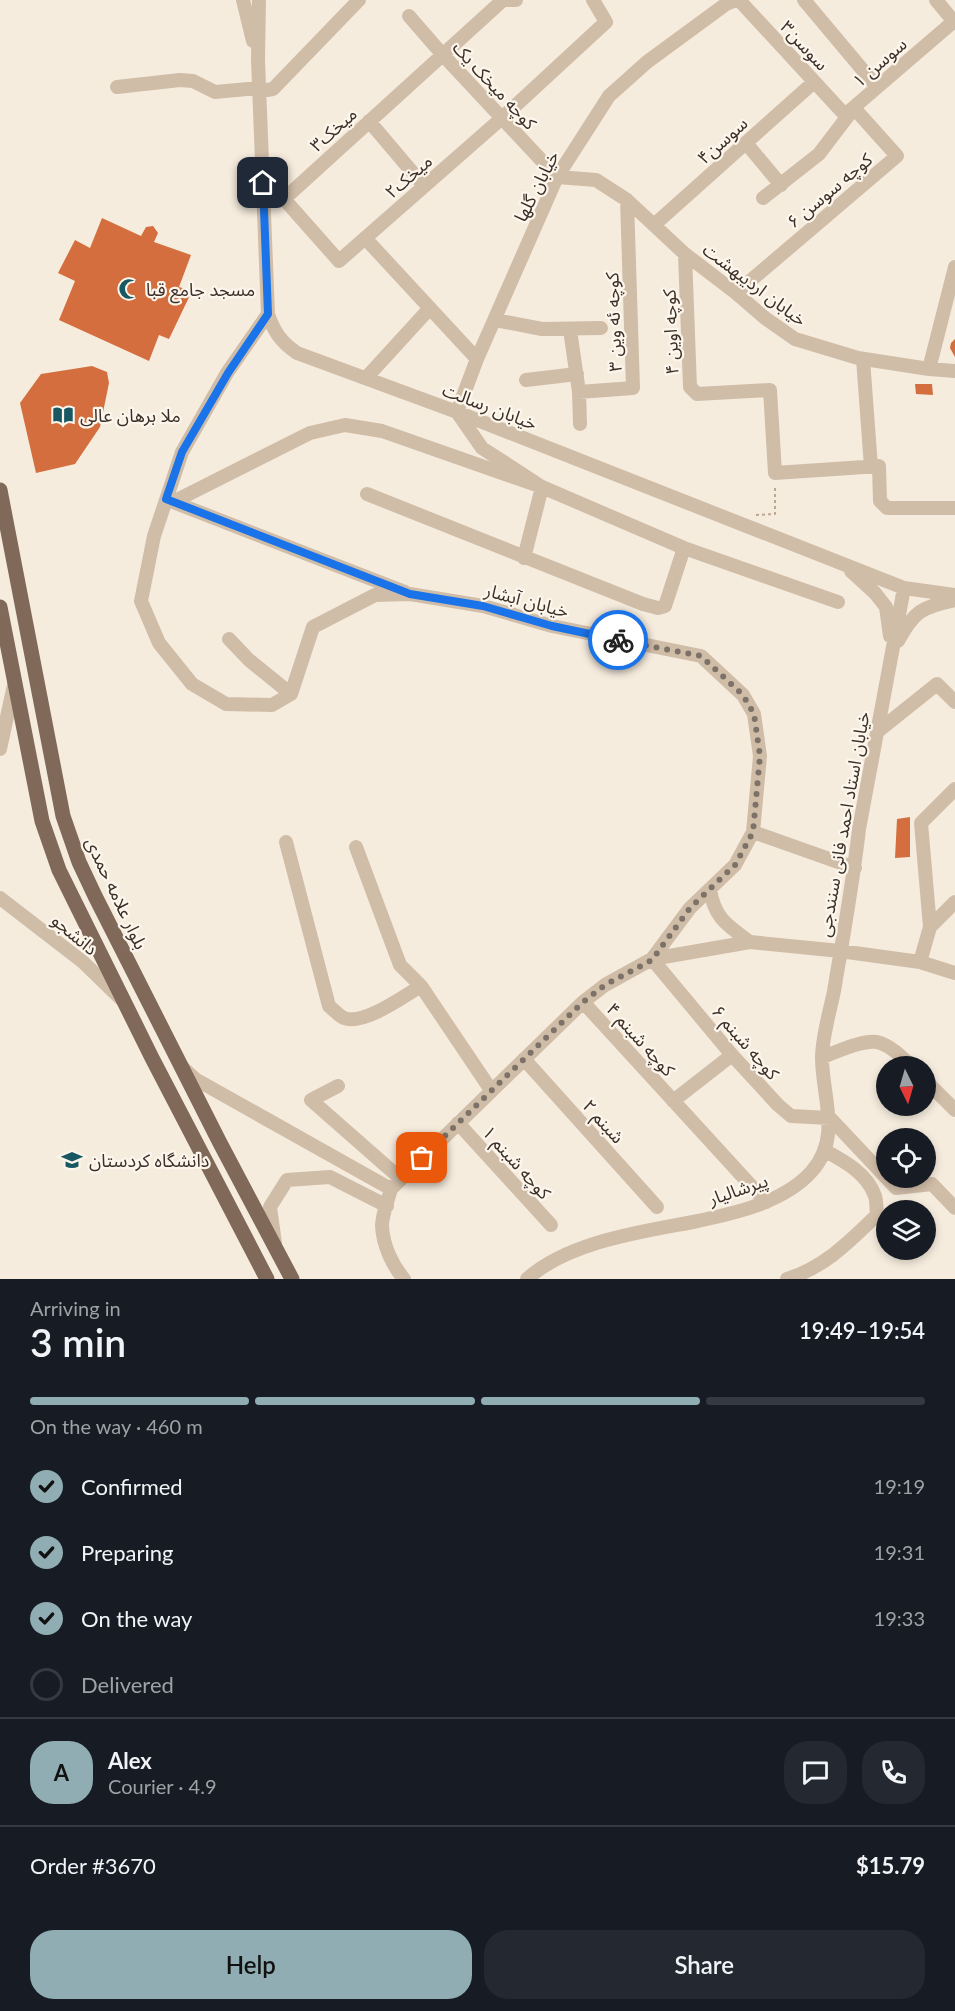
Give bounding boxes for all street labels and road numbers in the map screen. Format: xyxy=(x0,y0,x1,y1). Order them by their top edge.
street label: سوسن۳ xyxy=(776,15,834,75)
street label: سوسن ۱ xyxy=(847,32,911,92)
street label: کوچه میخک یک xyxy=(448,36,542,135)
street label: میخک۳ xyxy=(305,102,361,156)
street label: سوسن۴ xyxy=(692,112,752,169)
street label: خیابان گلها xyxy=(509,147,564,226)
street label: کوچه سوسن ۶ xyxy=(782,148,877,233)
street label: میخک۲ xyxy=(380,149,436,203)
street label: خیابان اردیبهشت xyxy=(698,238,811,331)
street label: کوچه ئه وین ۳ xyxy=(600,271,627,372)
street label: کوچه اوین ۴ xyxy=(657,288,684,375)
street label: خیابان رسالت xyxy=(439,378,540,435)
street label: خیابان آبشار xyxy=(481,578,571,623)
street label: خیابان استاد احمد فانی سنندجی xyxy=(812,710,875,939)
street label: بلوار علامه حمدی xyxy=(81,833,153,953)
street label: دانشجو xyxy=(47,909,102,960)
street label: کوچه شبنم ۴ xyxy=(600,998,680,1083)
street label: کوچه شبنم ۶ xyxy=(705,1000,785,1086)
street label: شبنم ۲ xyxy=(576,1095,629,1149)
street label: کوچه شبنم ۱ xyxy=(476,1121,556,1206)
street label: پیرشالیار xyxy=(705,1169,771,1211)

